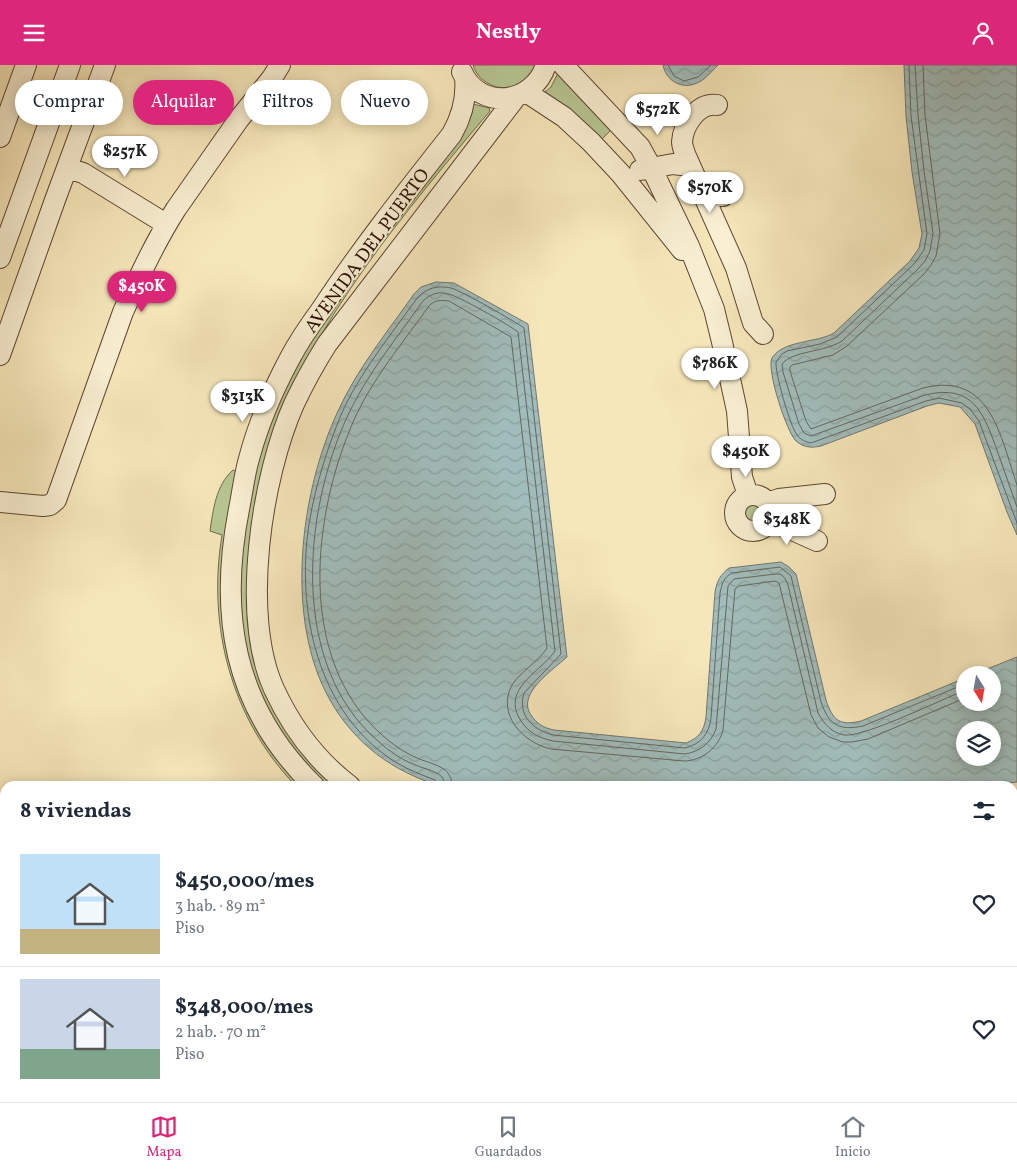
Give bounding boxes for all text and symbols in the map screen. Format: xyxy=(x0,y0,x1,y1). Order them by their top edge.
text: Nestly xyxy=(476,17,541,48)
icon: menu xyxy=(20,19,48,47)
icon: person xyxy=(969,19,997,47)
chip: Comprar xyxy=(15,80,123,125)
chip: Alquilar xyxy=(133,80,234,125)
chip: Filtros xyxy=(244,80,331,125)
chip: Nuevo xyxy=(341,80,428,125)
pin: $572K xyxy=(623,93,693,136)
text: $572K xyxy=(636,99,680,121)
pin: $257K xyxy=(90,135,160,178)
text: $257K xyxy=(103,141,147,163)
street label: AVENIDA DEL PUERTO xyxy=(299,163,436,339)
pin: $570K xyxy=(675,171,745,214)
text: $570K xyxy=(687,177,733,199)
pin: $450K xyxy=(107,271,177,313)
text: $450K xyxy=(118,276,166,298)
pin: $786K xyxy=(680,347,750,390)
text: $786K xyxy=(692,353,738,375)
pin: $313K xyxy=(208,381,278,423)
text: $313K xyxy=(221,386,265,408)
pin: $450K xyxy=(711,435,781,478)
text: $450K xyxy=(722,441,770,463)
pin: $348K xyxy=(752,503,822,546)
text: $348K xyxy=(764,509,810,531)
north arrow xyxy=(956,666,1001,711)
map controls xyxy=(956,666,1001,766)
button: layers xyxy=(956,721,1001,766)
text: 8 viviendas xyxy=(20,797,131,826)
icon: filters xyxy=(970,797,998,825)
text: $450,000/mes xyxy=(175,867,314,896)
icon: home xyxy=(60,874,120,934)
icon: heart xyxy=(970,890,998,918)
text: 3 hab. · 89 m² xyxy=(175,896,266,918)
text: Piso xyxy=(175,918,204,940)
text: $348,000/mes xyxy=(175,993,314,1022)
icon: home xyxy=(60,999,120,1059)
icon: heart xyxy=(970,1015,998,1043)
text: 2 hab. · 70 m² xyxy=(175,1022,266,1044)
text: Piso xyxy=(175,1044,204,1066)
tab: Mapa xyxy=(147,1113,182,1162)
tab: Guardados xyxy=(475,1113,542,1162)
tab: Inicio xyxy=(835,1113,870,1162)

